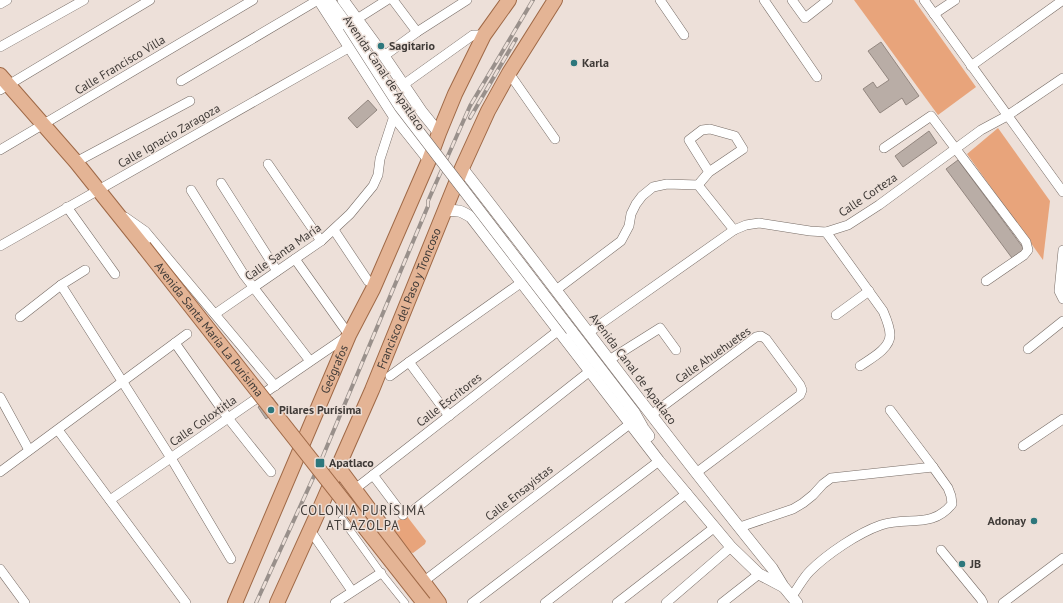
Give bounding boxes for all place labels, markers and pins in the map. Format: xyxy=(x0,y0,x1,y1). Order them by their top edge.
place label: Sagitario xyxy=(389,38,436,53)
marker: Sagitario xyxy=(376,41,386,51)
place label: Karla xyxy=(582,55,609,70)
marker: Karla xyxy=(569,58,579,68)
place label: Pilares Purísima xyxy=(279,402,361,417)
marker: Pilares Purísima xyxy=(266,405,276,415)
place label: Apatlaco xyxy=(329,455,374,470)
marker: Apatlaco xyxy=(314,457,326,469)
place label: Adonay xyxy=(988,513,1026,528)
marker: Adonay xyxy=(1029,516,1039,526)
place label: JB xyxy=(969,556,981,571)
marker: JB xyxy=(957,559,967,569)

